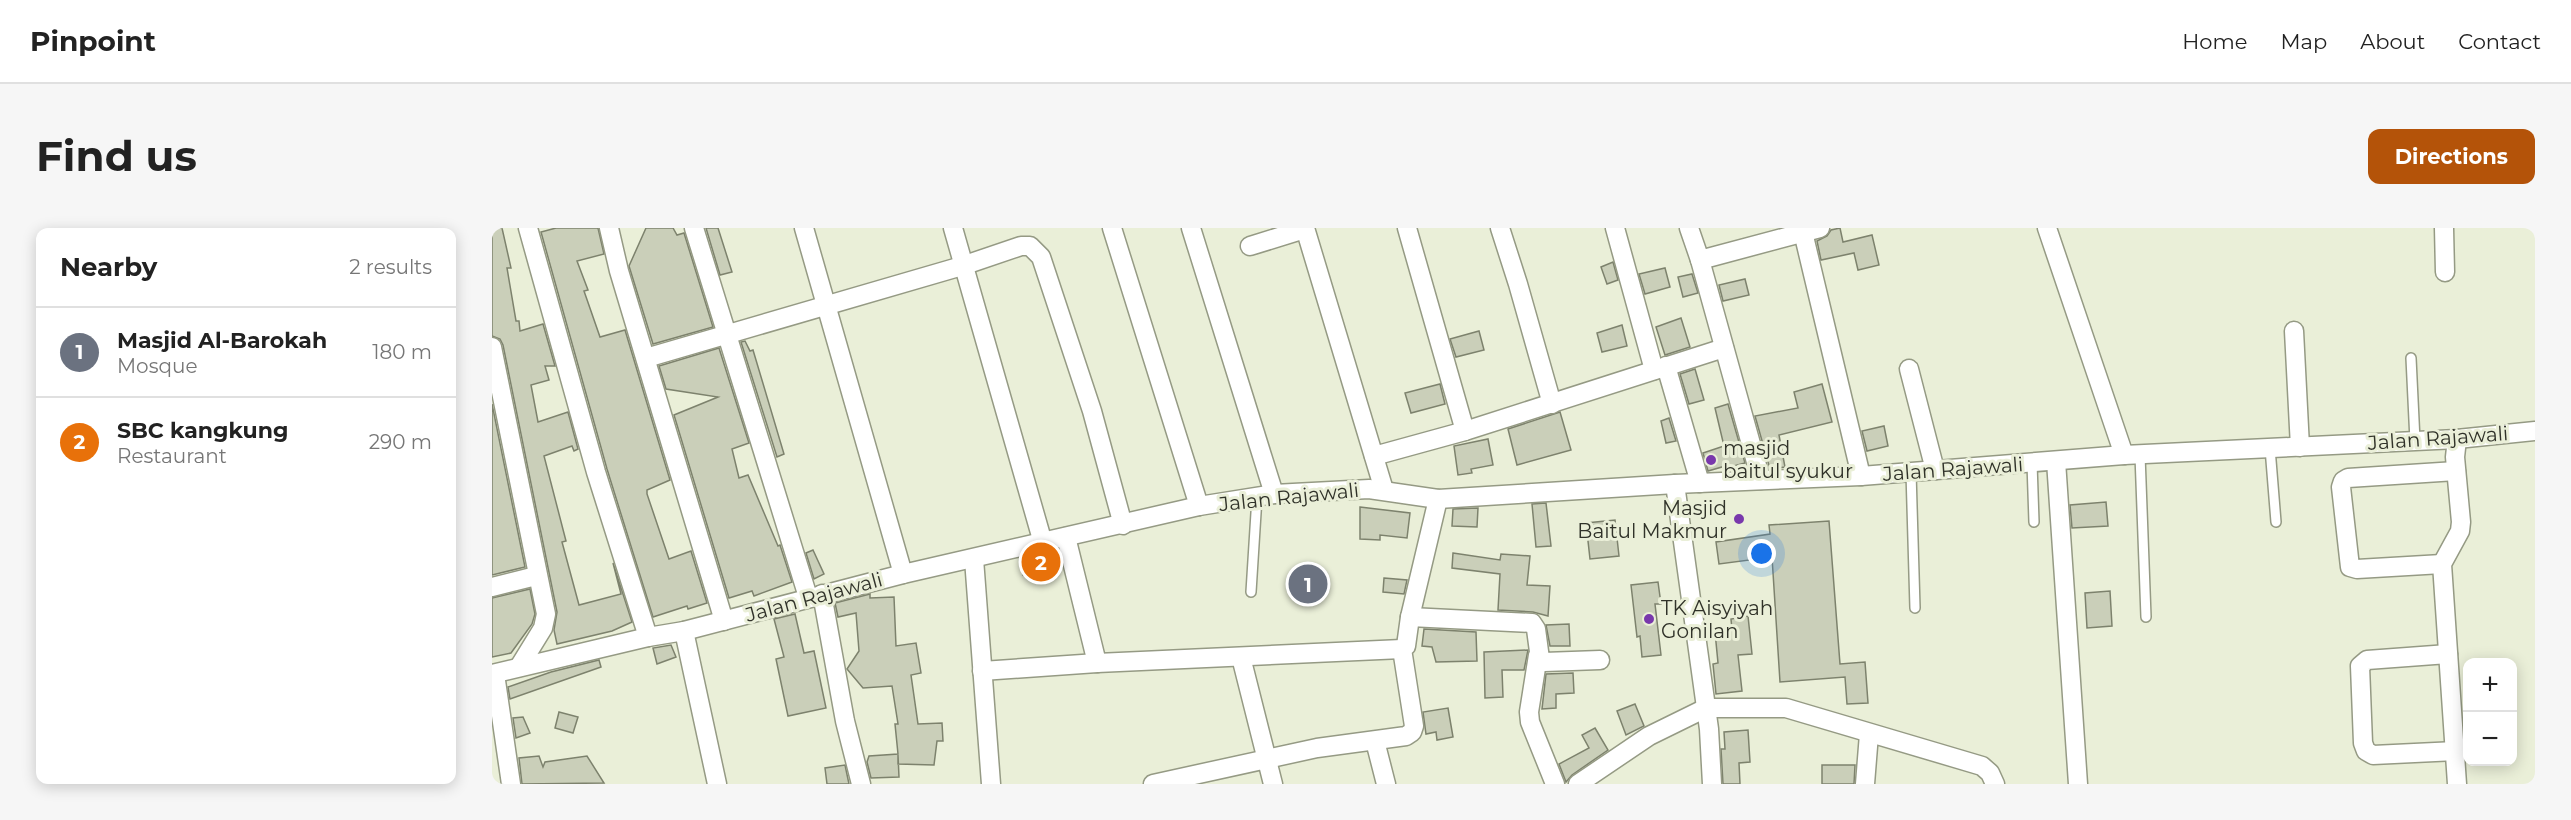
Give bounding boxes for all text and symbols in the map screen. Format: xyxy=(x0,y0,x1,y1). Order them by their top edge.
text: Pinpoint xyxy=(30,24,156,58)
text: Home xyxy=(2182,29,2247,54)
text: Map xyxy=(2280,29,2327,54)
text: About xyxy=(2360,29,2425,54)
text: Contact xyxy=(2458,29,2541,54)
button: Directions xyxy=(2368,129,2535,184)
text: Find us xyxy=(36,130,197,182)
text: Nearby xyxy=(60,251,157,283)
text: 2 results xyxy=(349,255,432,279)
text: Masjid Al-Barokah xyxy=(117,327,327,354)
text: 1 xyxy=(76,340,83,364)
text: 180 m xyxy=(372,340,432,364)
text: Mosque xyxy=(117,354,197,378)
text: SBC kangkung xyxy=(117,417,288,444)
street label: Jalan Rajawali xyxy=(2366,421,2509,455)
text: 2 xyxy=(74,430,85,454)
text: 290 m xyxy=(369,430,432,454)
place label: masjid baitul syukur xyxy=(1723,436,1853,483)
text: Restaurant xyxy=(117,444,227,468)
street label: Jalan Rajawali xyxy=(1881,452,2024,486)
marker: masjid baitul syukur xyxy=(1704,453,1718,467)
street label: Jalan Rajawali xyxy=(1217,478,1360,516)
place label: Masjid Baitul Makmur xyxy=(1577,496,1727,543)
marker: Masjid Baitul Makmur xyxy=(1732,512,1746,526)
your location xyxy=(1747,539,1776,568)
pin: 2 xyxy=(1022,540,1060,584)
pin: 1 xyxy=(1288,562,1328,606)
street label: Jalan Rajawali xyxy=(742,567,885,627)
place label: TK Aisyiyah Gonilan xyxy=(1661,596,1773,643)
marker: TK Aisyiyah Gonilan xyxy=(1642,612,1656,626)
map controls xyxy=(2463,658,2517,766)
button: + xyxy=(2463,658,2517,712)
button: − xyxy=(2463,712,2517,766)

